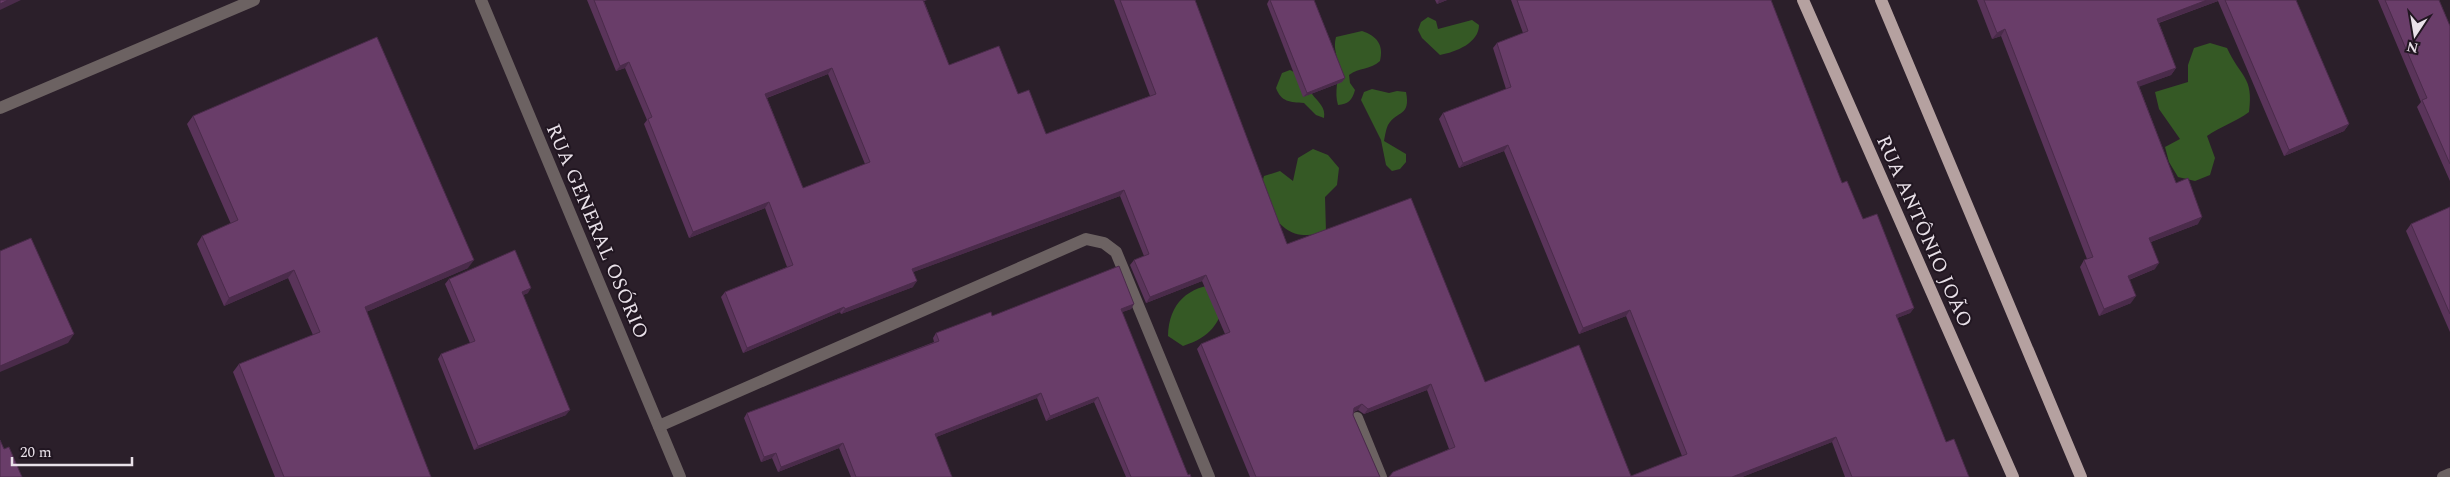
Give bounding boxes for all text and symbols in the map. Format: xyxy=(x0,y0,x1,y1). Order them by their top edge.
north arrow xyxy=(2390,10,2440,60)
text: N xyxy=(2405,36,2420,59)
street label: RUA GENERAL OSÓRIO xyxy=(538,119,656,344)
street label: RUA ANTÔNIO JOÃO xyxy=(1868,131,1980,332)
scale bar xyxy=(12,434,132,466)
text: 20 m xyxy=(20,441,52,464)

